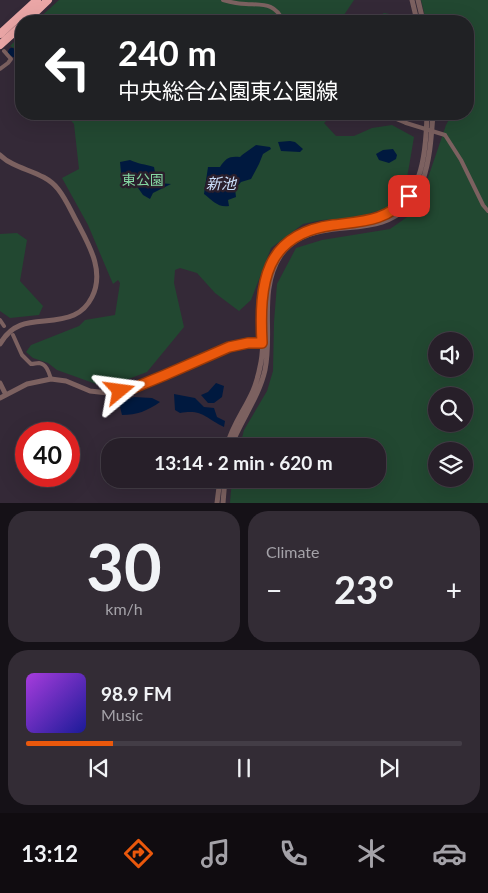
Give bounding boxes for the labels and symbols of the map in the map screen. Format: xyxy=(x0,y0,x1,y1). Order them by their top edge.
park label: 東公園 xyxy=(122,171,164,188)
water label: 新池 xyxy=(206,174,238,192)
pin xyxy=(388,175,430,217)
position arrow xyxy=(93,364,145,416)
speed limit sign: 40 xyxy=(15,422,80,487)

